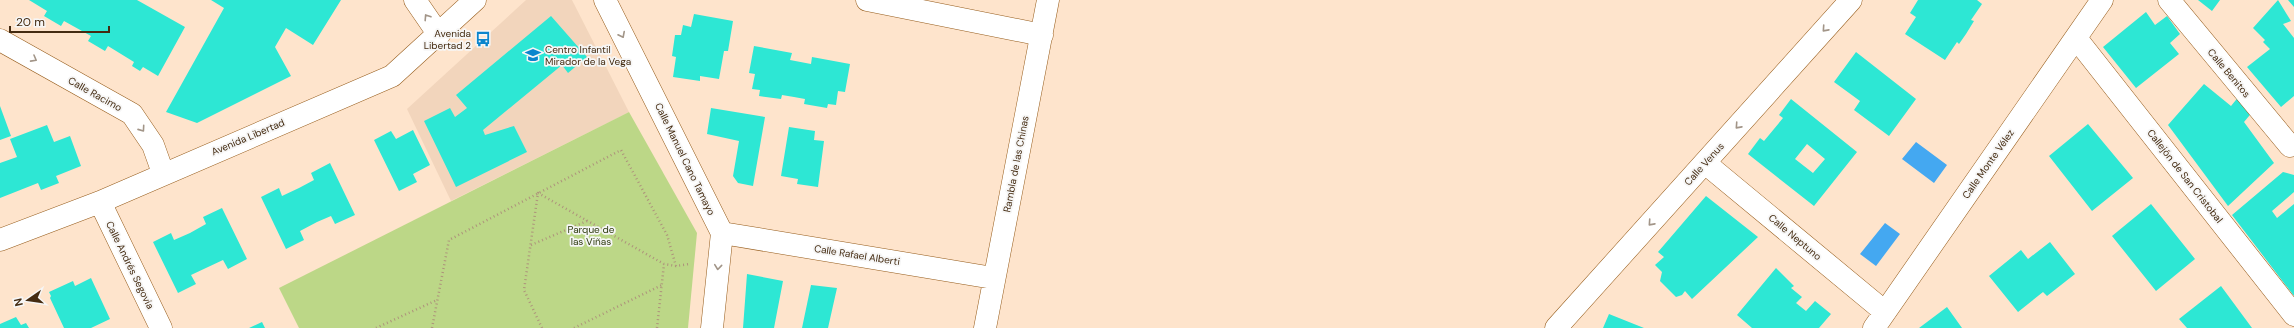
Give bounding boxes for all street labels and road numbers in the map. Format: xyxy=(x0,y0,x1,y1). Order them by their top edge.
street label: Calle Benitos xyxy=(2205,46,2253,100)
street label: Calle Racimo xyxy=(66,74,124,114)
street label: Calle Manuel Cano Tamayo xyxy=(652,101,718,218)
street label: Rambla de las Chinas xyxy=(1000,115,1032,213)
street label: Avenida Libertad xyxy=(209,116,287,158)
street label: Calle Monte Vélez xyxy=(1959,126,2017,201)
street label: Callejón de San Cristobal xyxy=(2144,126,2226,226)
street label: Calle Venus xyxy=(1681,140,1727,188)
street label: Calle Neptuno xyxy=(1766,211,1824,263)
street label: Calle Andrés Segovia xyxy=(103,219,157,311)
street label: Calle Rafael Alberti xyxy=(813,242,901,268)

